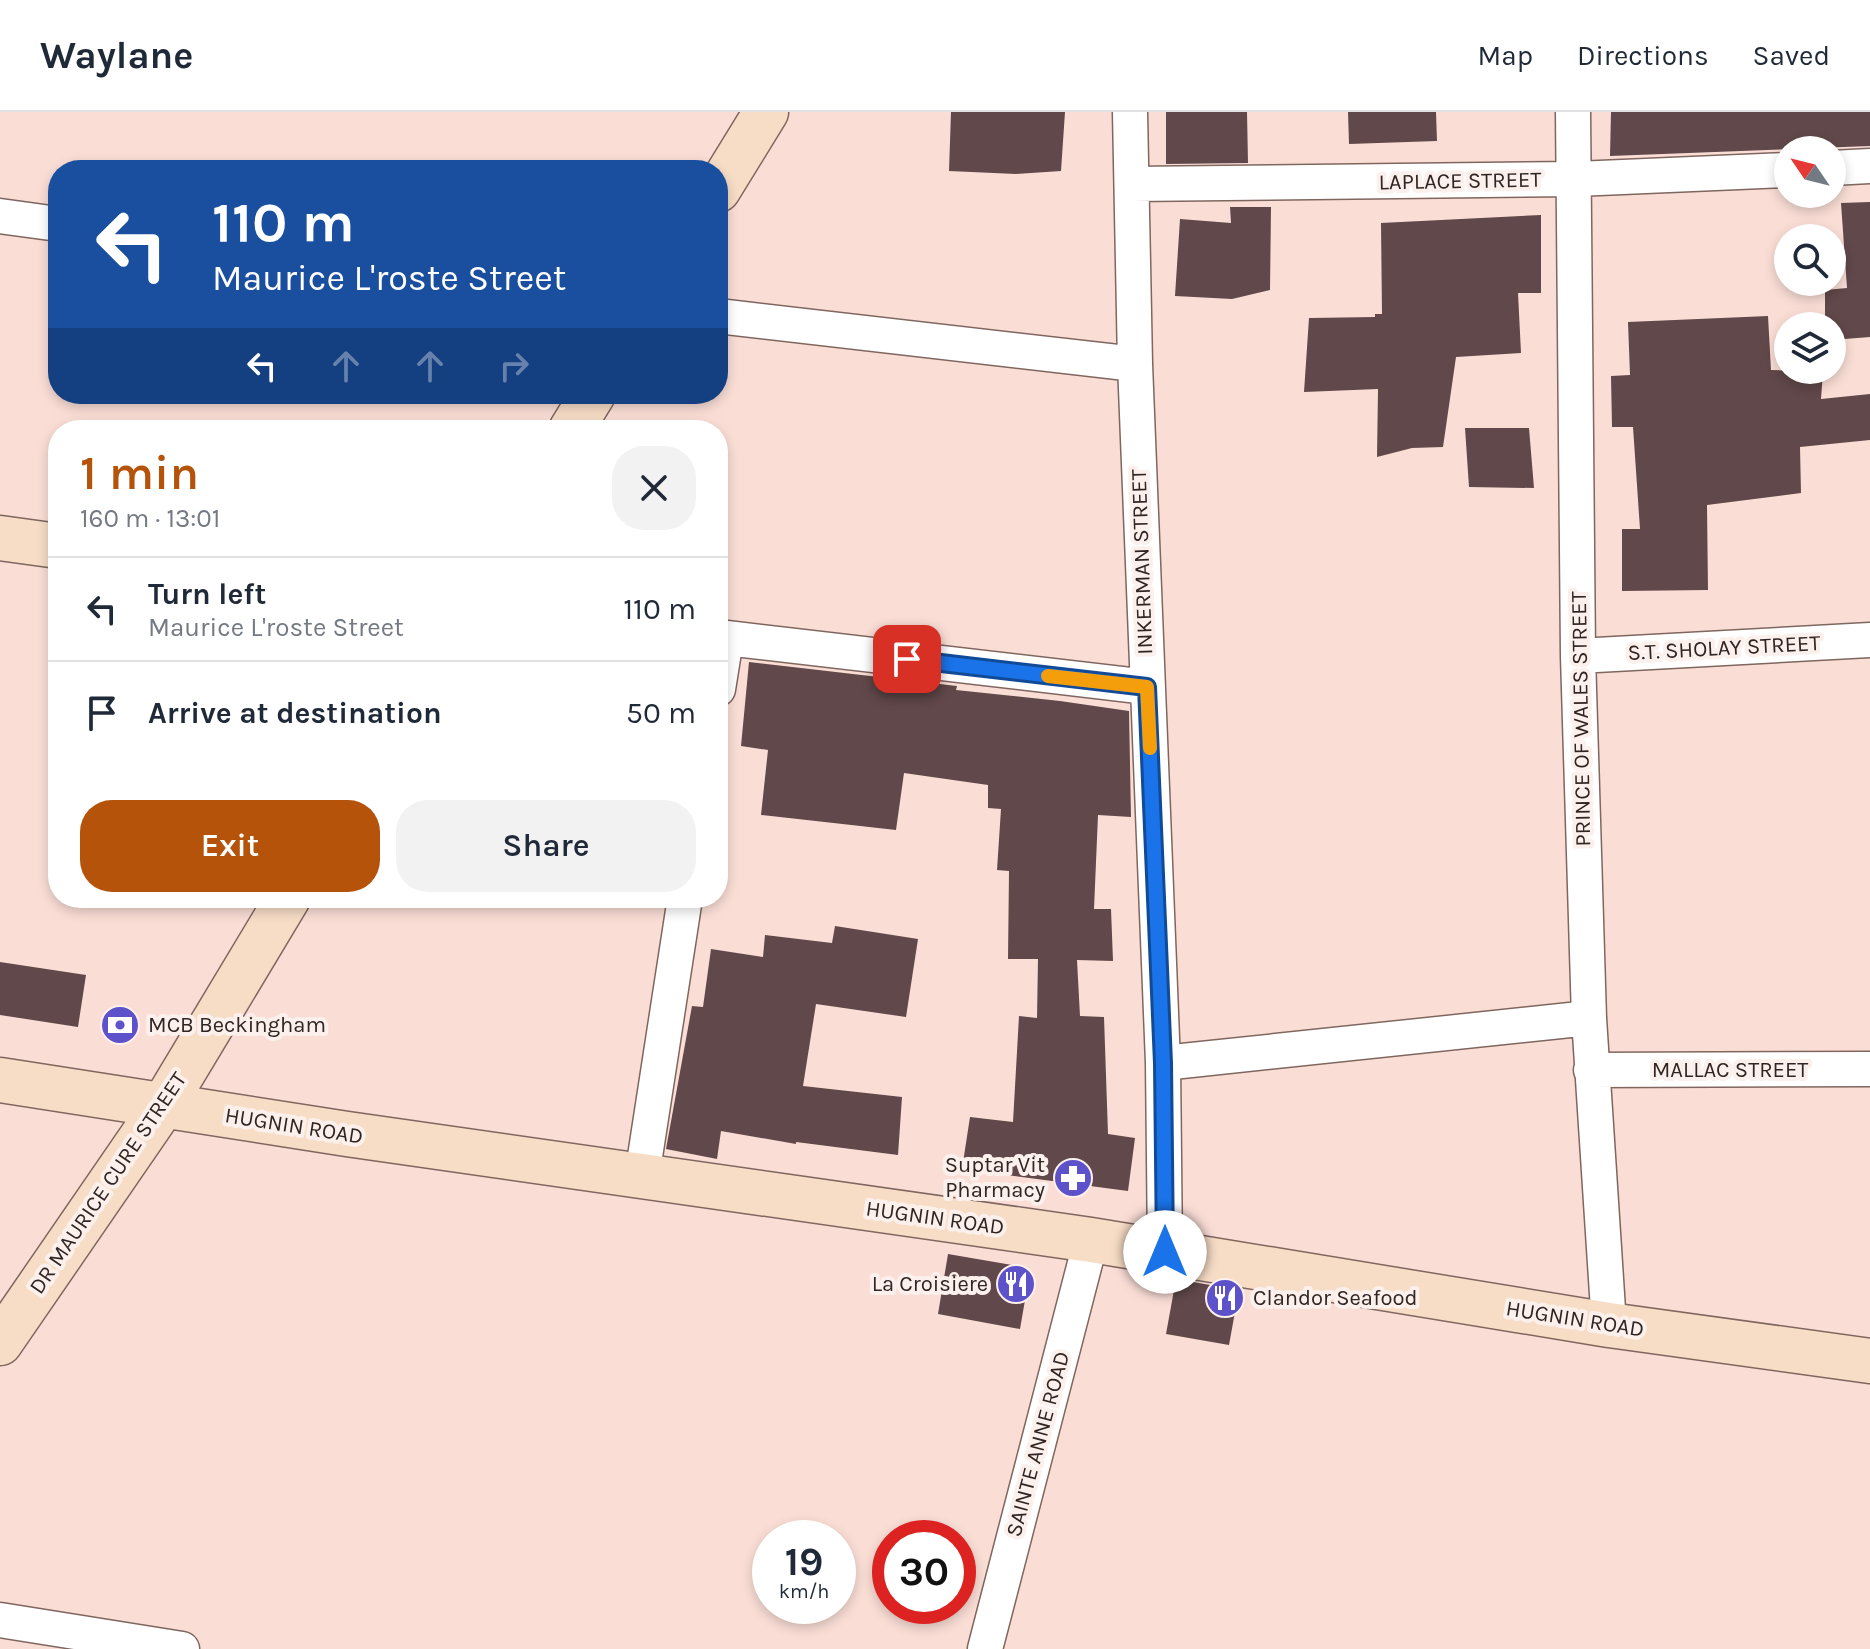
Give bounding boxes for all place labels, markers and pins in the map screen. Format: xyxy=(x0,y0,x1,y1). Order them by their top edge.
pin xyxy=(873,625,941,693)
bank icon: MCB Beckingham xyxy=(99,1004,141,1046)
place label: MCB Beckingham xyxy=(148,1012,326,1038)
place label: Suptar Vit Pharmacy xyxy=(945,1152,1045,1203)
pharmacy icon: Suptar Vit Pharmacy xyxy=(1052,1157,1094,1199)
restaurant icon: La Croisiere xyxy=(995,1263,1037,1305)
place label: La Croisiere xyxy=(872,1271,988,1297)
restaurant icon: Clandor Seafood xyxy=(1204,1277,1246,1319)
place label: Clandor Seafood xyxy=(1253,1285,1418,1311)

